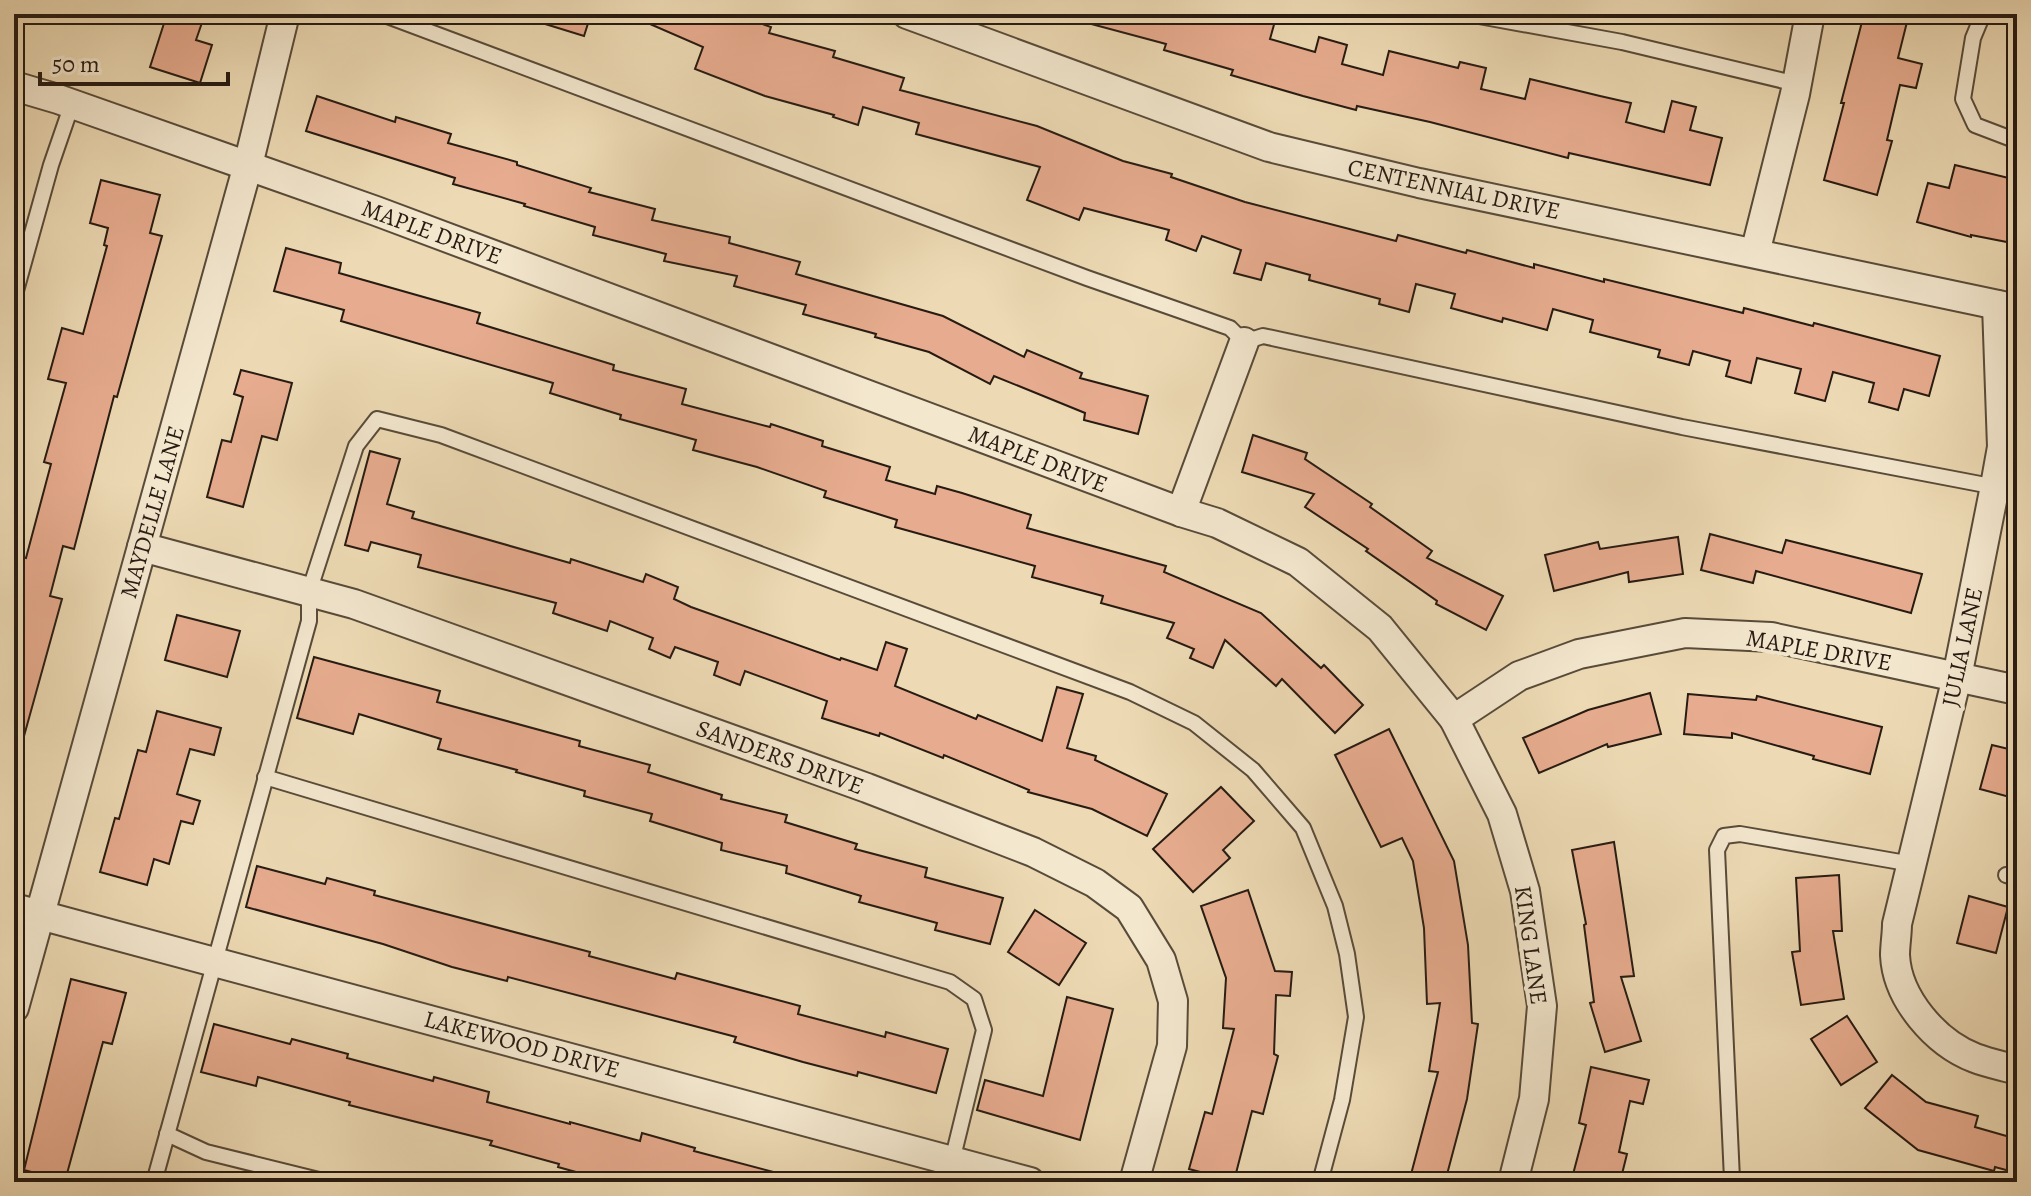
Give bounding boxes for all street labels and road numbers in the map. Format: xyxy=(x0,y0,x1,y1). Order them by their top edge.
street label: CENTENNIAL DRIVE xyxy=(1345,151,1563,227)
street label: MAPLE DRIVE xyxy=(357,192,507,272)
street label: MAPLE DRIVE xyxy=(964,418,1112,500)
street label: MAYDELLE LANE xyxy=(112,422,192,602)
street label: JULIA LANE xyxy=(1934,584,1990,710)
street label: MAPLE DRIVE xyxy=(1744,621,1894,679)
street label: SANDERS DRIVE xyxy=(692,712,868,802)
street label: KING LANE xyxy=(1507,883,1555,1007)
street label: LAKEWOOD DRIVE xyxy=(421,1002,623,1086)

